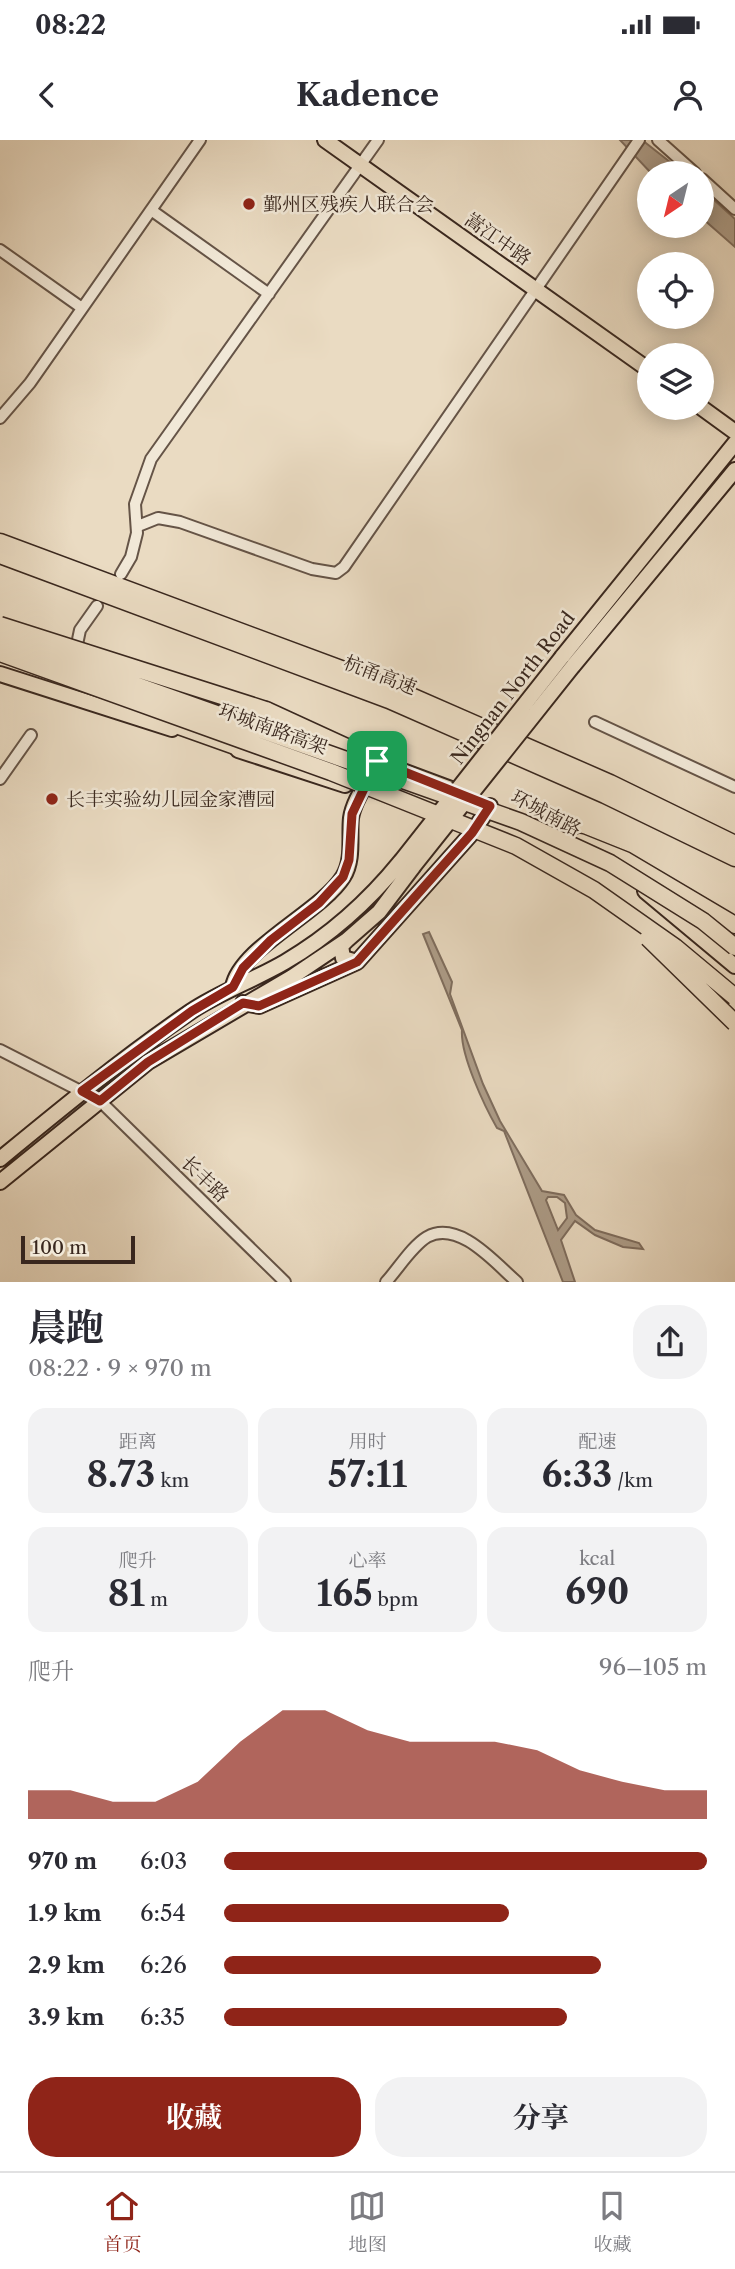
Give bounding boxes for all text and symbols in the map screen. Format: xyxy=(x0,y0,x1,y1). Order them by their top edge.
text: 08:22 xyxy=(35,9,106,41)
text: Kadence xyxy=(296,75,439,114)
icon: back xyxy=(28,76,66,114)
icon: person xyxy=(669,76,707,114)
north arrow xyxy=(637,161,714,238)
map controls xyxy=(637,161,714,420)
place label: 鄞州区残疾人联合会 xyxy=(263,193,434,216)
marker: 鄞州区残疾人联合会 xyxy=(241,196,257,212)
street label: 嵩江中路 xyxy=(460,208,536,270)
button: locate xyxy=(637,252,714,329)
button: layers xyxy=(637,343,714,420)
street label: Ningnan North Road xyxy=(446,607,580,769)
street label: 杭甬高速 xyxy=(340,651,420,699)
street label: 环城南路高架 xyxy=(215,699,331,759)
pin xyxy=(347,731,407,791)
icon: arrive xyxy=(358,742,396,780)
street label: 环城南路 xyxy=(507,785,585,841)
place label: 长丰实验幼儿园金家漕园 xyxy=(66,788,275,811)
marker: 长丰实验幼儿园金家漕园 xyxy=(44,791,60,807)
street label: 长丰路 xyxy=(177,1151,233,1207)
scale bar xyxy=(21,1233,135,1265)
text: 100 m xyxy=(32,1236,87,1259)
text: 晨跑 xyxy=(28,1304,104,1351)
button: share xyxy=(633,1305,707,1379)
text: 08:22 · 9 × 970 m xyxy=(28,1354,212,1382)
text: 距离 xyxy=(119,1430,157,1453)
text: 用时 xyxy=(348,1430,387,1453)
text: 配速 xyxy=(578,1430,616,1453)
text: 8.73 xyxy=(87,1453,155,1496)
text: 57:11 xyxy=(328,1453,407,1496)
text: 6:33 xyxy=(541,1453,612,1496)
text: km xyxy=(155,1469,189,1492)
text: /km xyxy=(612,1469,653,1492)
text: kcal xyxy=(579,1547,615,1570)
text: 爬升 xyxy=(119,1549,157,1572)
text: 心率 xyxy=(348,1549,387,1572)
text: 690 xyxy=(565,1570,629,1613)
text: 81 xyxy=(108,1572,145,1615)
text: 165 xyxy=(317,1572,373,1615)
text: m xyxy=(145,1588,168,1611)
text: bpm xyxy=(373,1588,418,1611)
text: 96–105 m xyxy=(599,1653,707,1681)
text: 爬升 xyxy=(28,1657,74,1685)
text: 970 m xyxy=(28,1847,97,1875)
text: 6:03 xyxy=(140,1847,187,1875)
text: 1.9 km xyxy=(28,1899,102,1927)
text: 6:54 xyxy=(140,1899,186,1927)
text: 2.9 km xyxy=(28,1951,105,1979)
text: 6:26 xyxy=(140,1951,187,1979)
text: 3.9 km xyxy=(28,2003,104,2031)
text: 6:35 xyxy=(140,2003,185,2031)
button: 收藏 xyxy=(28,2077,361,2157)
button: 分享 xyxy=(375,2077,707,2157)
tab: 首页 xyxy=(103,2187,142,2256)
tab: 地图 xyxy=(348,2187,387,2256)
tab: 收藏 xyxy=(593,2187,632,2256)

